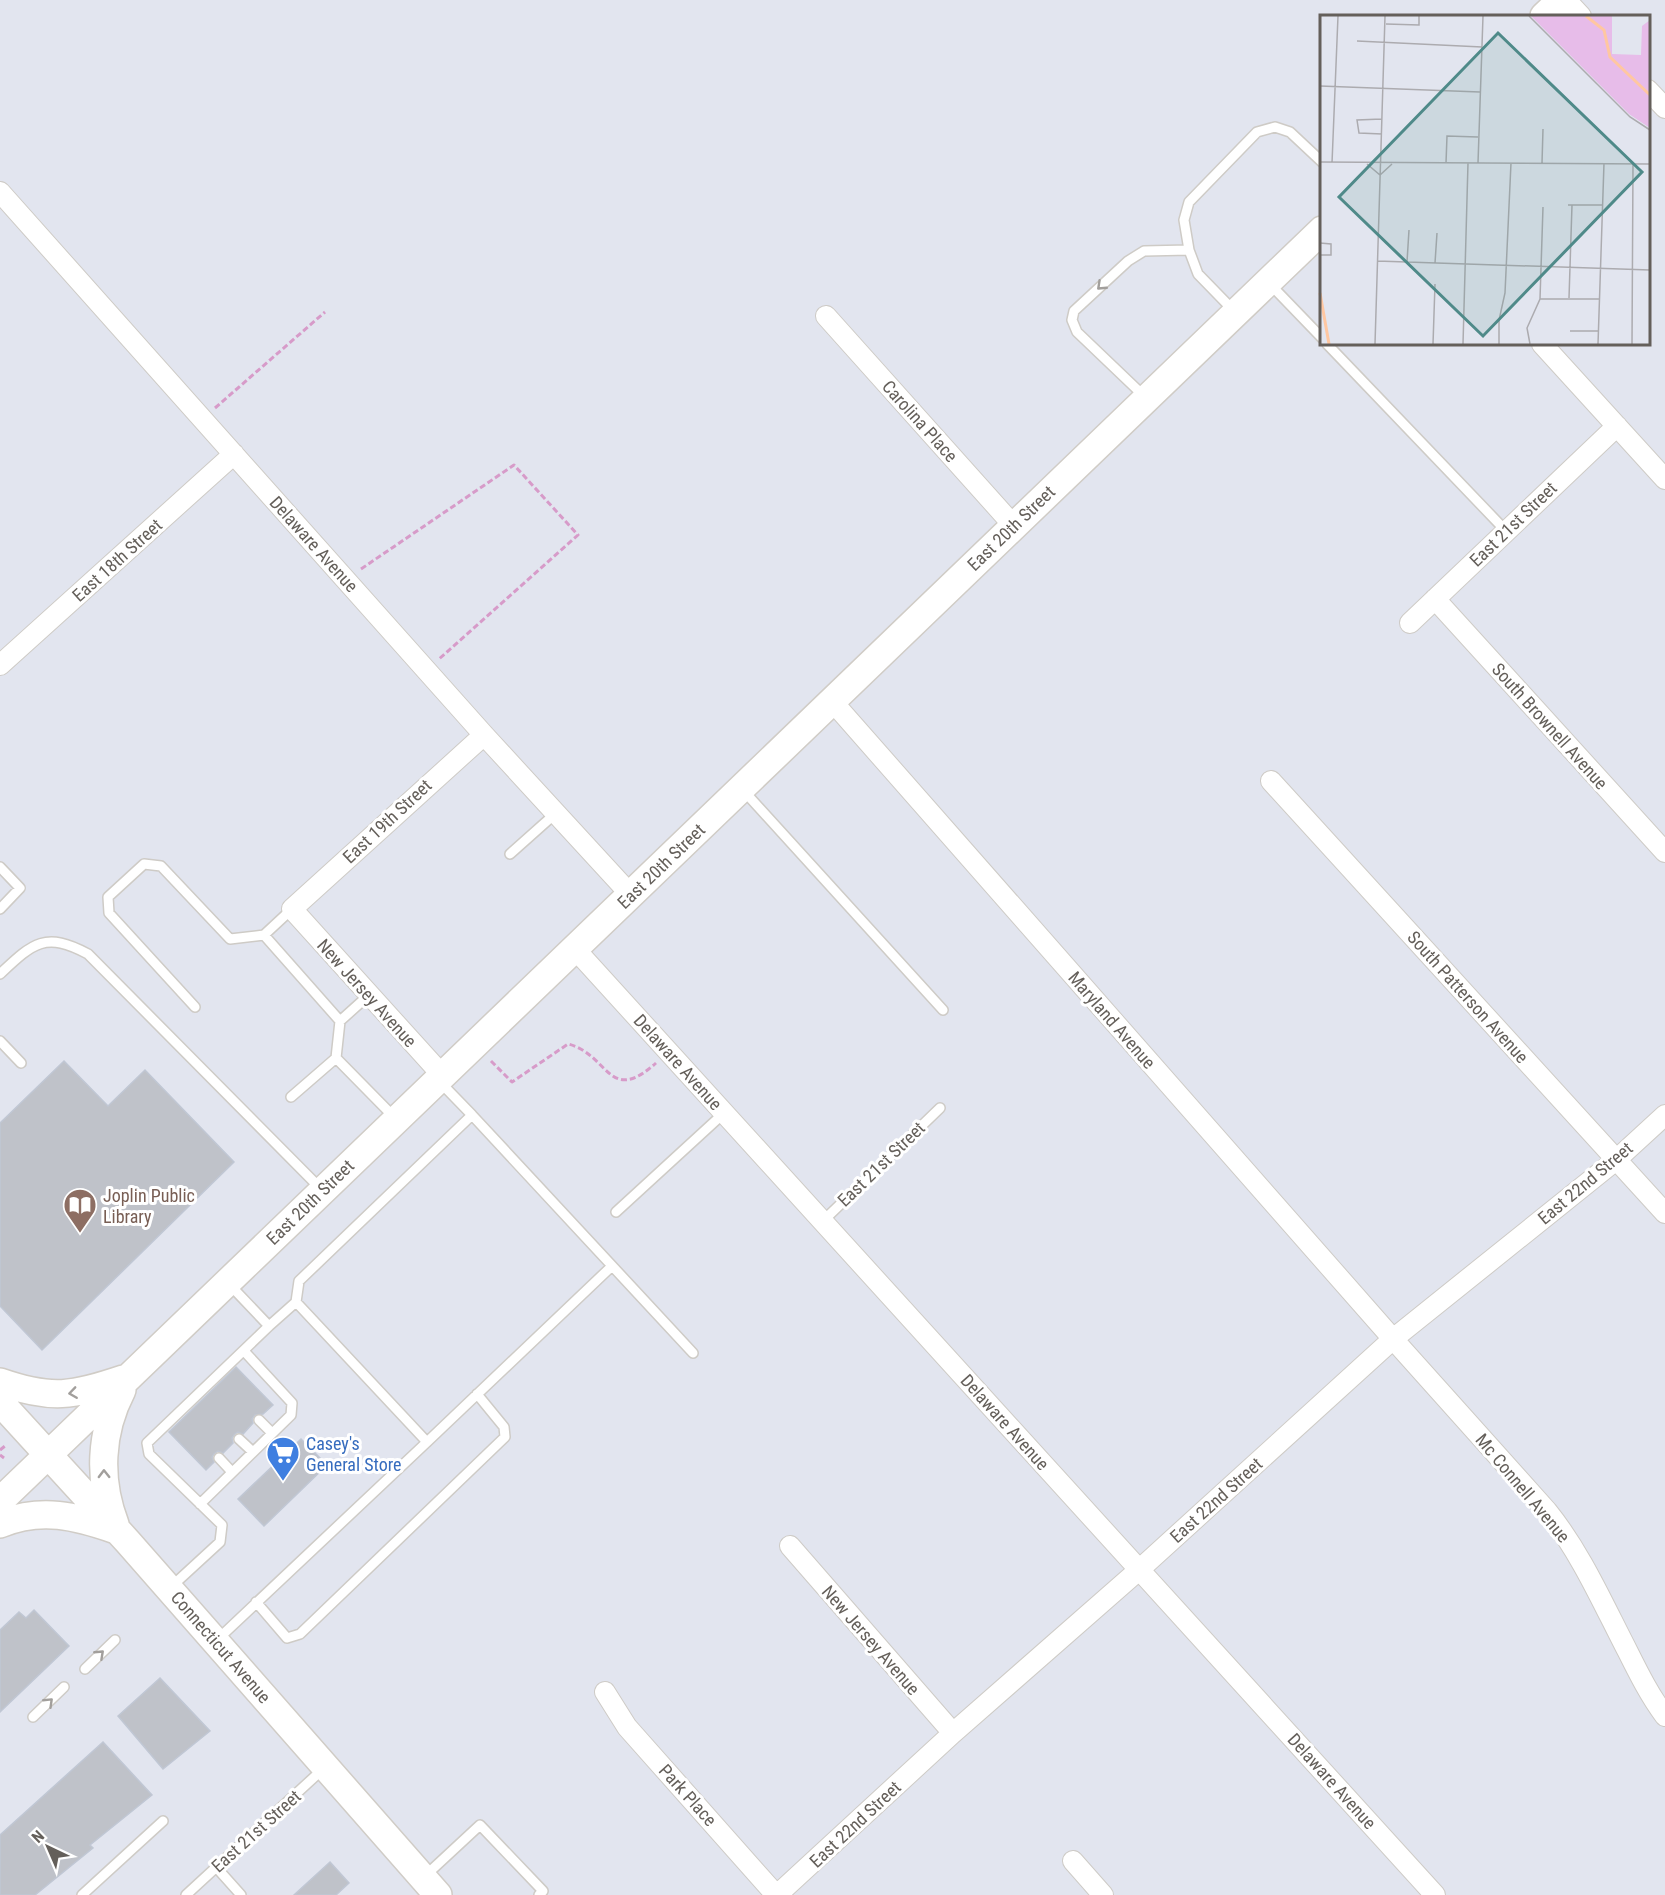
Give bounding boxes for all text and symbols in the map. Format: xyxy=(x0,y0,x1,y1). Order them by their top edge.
inset map xyxy=(1320,15,1650,345)
one-way arrow xyxy=(1097,279,1108,290)
street label: Carolina Place xyxy=(878,376,962,466)
street label: East 21st Street xyxy=(1465,477,1561,571)
street label: East 20th Street xyxy=(963,481,1059,575)
street label: Delaware Avenue xyxy=(266,492,362,596)
street label: East 18th Street xyxy=(68,514,166,606)
street label: South Brownell Avenue xyxy=(1488,659,1612,793)
street label: East 19th Street xyxy=(338,775,436,867)
street label: East 20th Street xyxy=(613,819,709,913)
street label: South Patterson Avenue xyxy=(1403,927,1533,1067)
street label: New Jersey Avenue xyxy=(313,935,421,1051)
street label: Maryland Avenue xyxy=(1064,967,1160,1073)
street label: Delaware Avenue xyxy=(630,1010,726,1114)
street label: East 21st Street xyxy=(833,1117,929,1211)
street label: East 22nd Street xyxy=(1533,1137,1637,1229)
street label: East 20th Street xyxy=(262,1155,358,1249)
place label: Joplin Public Library xyxy=(103,1185,195,1227)
library icon: Joplin Public Library xyxy=(62,1187,98,1234)
street label: Delaware Avenue xyxy=(957,1370,1053,1474)
one-way arrow xyxy=(69,1386,78,1399)
street label: Mc Connell Avenue xyxy=(1471,1429,1575,1547)
place label: Casey's General Store xyxy=(306,1433,402,1475)
supermarket icon: Casey's General Store xyxy=(265,1435,301,1482)
street label: East 22nd Street xyxy=(1166,1453,1266,1547)
one-way arrow xyxy=(98,1469,110,1478)
street label: New Jersey Avenue xyxy=(818,1581,924,1699)
street label: Connecticut Avenue xyxy=(167,1587,275,1707)
one-way arrow xyxy=(93,1650,104,1661)
one-way arrow xyxy=(42,1698,53,1709)
street label: Delaware Avenue xyxy=(1284,1729,1380,1833)
street label: Park Place xyxy=(655,1760,721,1830)
street label: East 22nd Street xyxy=(805,1776,905,1872)
street label: East 21st Street xyxy=(207,1785,305,1877)
north arrow xyxy=(18,1817,78,1877)
text: N xyxy=(28,1826,48,1847)

